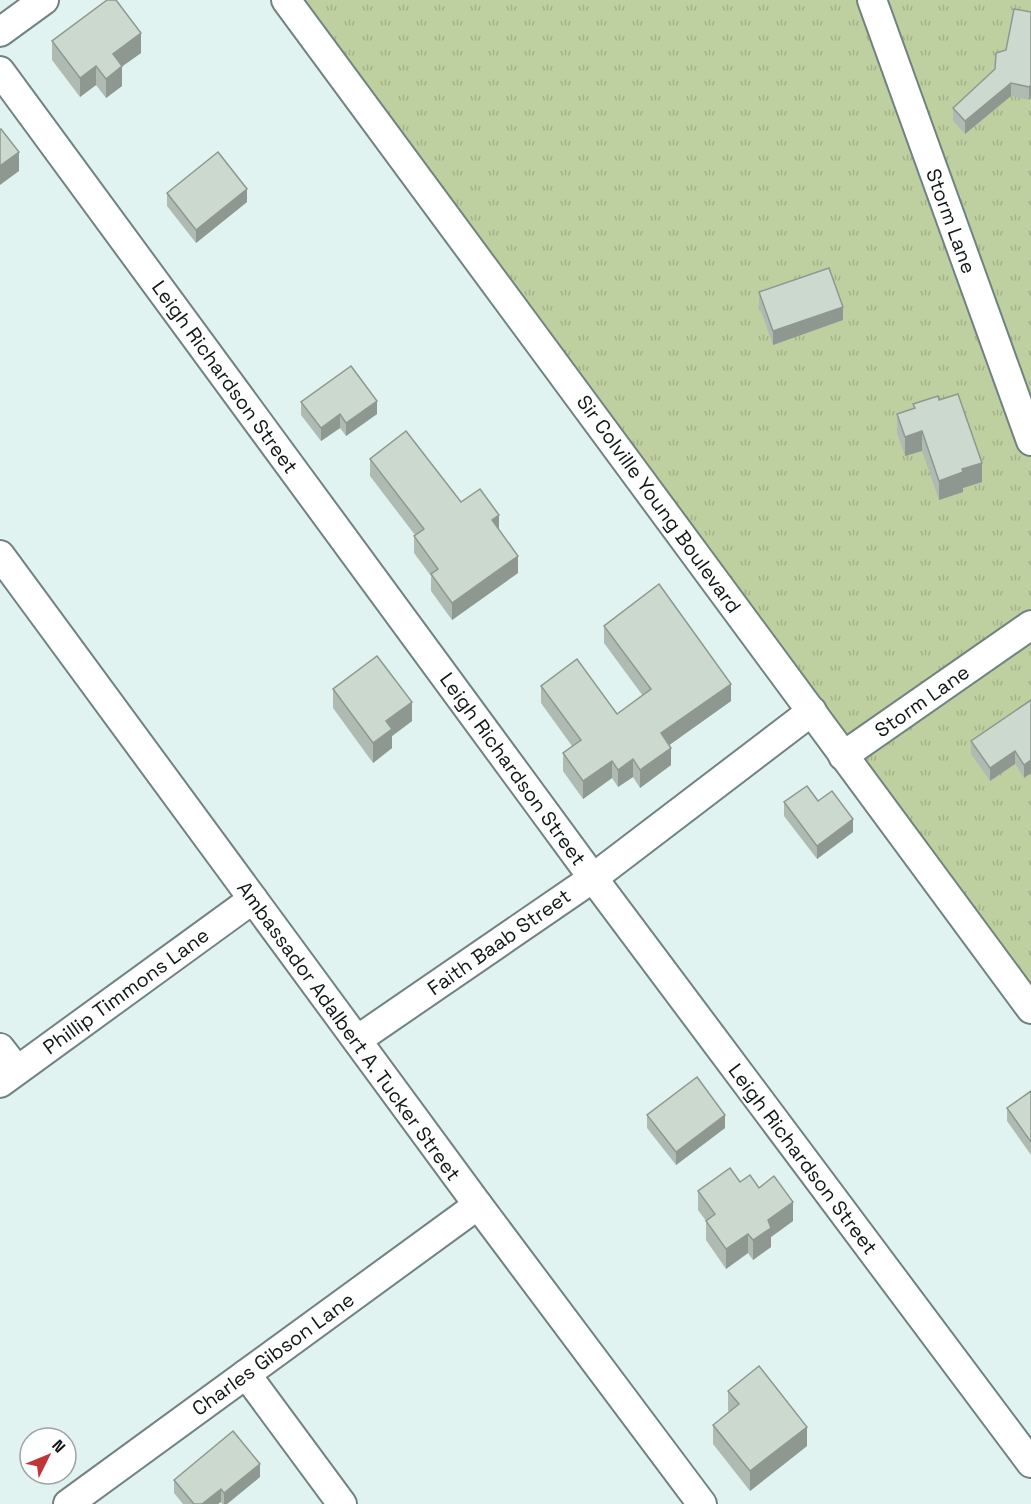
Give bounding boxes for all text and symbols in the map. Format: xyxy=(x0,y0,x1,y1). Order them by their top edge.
street label: Storm Lane xyxy=(920,165,982,277)
street label: Leigh Richardson Street xyxy=(146,275,304,479)
street label: Sir Colville Young Boulevard xyxy=(571,390,747,618)
street label: Storm Lane xyxy=(870,659,974,743)
street label: Leigh Richardson Street xyxy=(434,667,592,871)
street label: Ambassador Adalbert A. Tucker Street xyxy=(231,876,467,1186)
street label: Faith Baab Street xyxy=(422,883,576,1001)
street label: Phillip Timmons Lane xyxy=(38,922,214,1060)
street label: Leigh Richardson Street xyxy=(723,1058,883,1260)
street label: Charles Gibson Lane xyxy=(187,1286,359,1422)
north arrow xyxy=(18,1426,78,1486)
text: N xyxy=(47,1435,70,1457)

